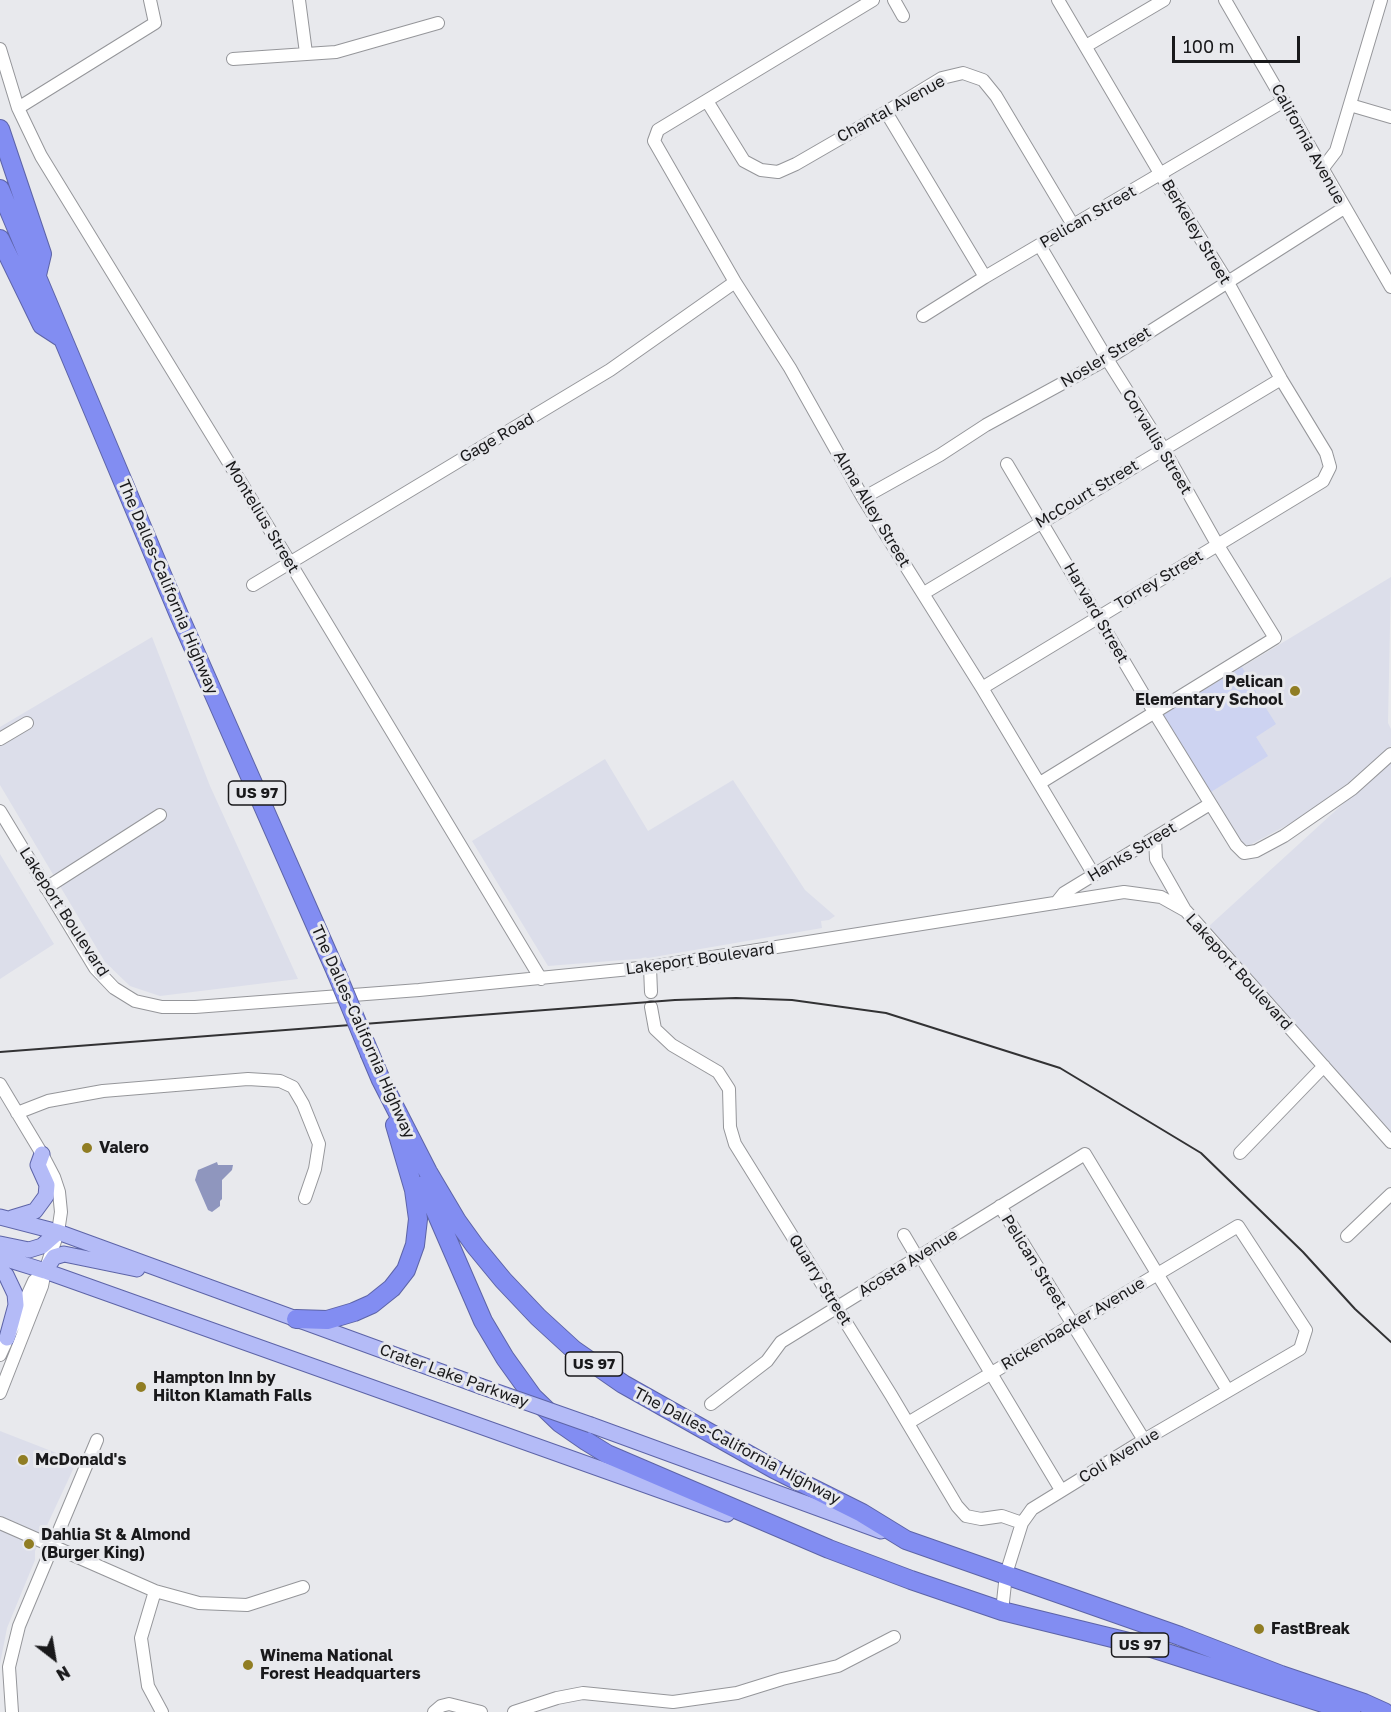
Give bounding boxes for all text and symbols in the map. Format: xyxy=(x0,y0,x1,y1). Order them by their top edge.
scale bar xyxy=(1175,24,1302,62)
text: 100 m xyxy=(1183,35,1234,57)
street label: Chantal Avenue xyxy=(834,71,948,147)
street label: California Avenue xyxy=(1267,81,1349,207)
street label: Berkeley Street xyxy=(1157,176,1235,288)
street label: Pelican Street xyxy=(1036,182,1140,252)
street label: Nosler Street xyxy=(1057,322,1155,392)
street label: Corvallis Street xyxy=(1118,386,1196,498)
street label: Gage Road xyxy=(456,409,538,467)
street label: Alma Alley Street xyxy=(830,447,914,571)
street label: McCourt Street xyxy=(1032,456,1142,532)
street label: Montelius Street xyxy=(221,457,303,577)
street label: The Dalles-California Highway xyxy=(114,477,222,697)
street label: Torrey Street xyxy=(1111,546,1207,614)
street label: Harvard Street xyxy=(1060,559,1132,667)
place label: Pelican Elementary School xyxy=(1135,672,1283,710)
marker: Pelican Elementary School xyxy=(1288,684,1302,698)
road number: US 97 xyxy=(228,781,286,805)
street label: Hanks Street xyxy=(1084,818,1180,886)
street label: Lakeport Boulevard xyxy=(15,844,113,980)
street label: Lakeport Boulevard xyxy=(1182,910,1296,1034)
street label: The Dalles-California Highway xyxy=(307,922,419,1142)
street label: Lakeport Boulevard xyxy=(624,939,776,979)
place label: Valero xyxy=(99,1138,149,1158)
marker: Valero xyxy=(80,1141,94,1155)
street label: Pelican Street xyxy=(997,1211,1071,1313)
street label: Acosta Avenue xyxy=(855,1225,961,1301)
street label: Quarry Street xyxy=(784,1231,856,1329)
street label: Rickenbacker Avenue xyxy=(998,1274,1148,1374)
street label: Crater Lake Parkway xyxy=(377,1340,531,1412)
road number: US 97 xyxy=(566,1352,622,1376)
place label: Hampton Inn by Hilton Klamath Falls xyxy=(153,1368,312,1406)
marker: Hampton Inn by Hilton Klamath Falls xyxy=(134,1380,148,1394)
street label: The Dalles-California Highway xyxy=(630,1383,844,1509)
street label: Coli Avenue xyxy=(1075,1424,1163,1488)
place label: McDonald's xyxy=(35,1450,126,1470)
marker: McDonald's xyxy=(16,1453,30,1467)
place label: Dahlia St & Almond (Burger King) xyxy=(41,1525,190,1563)
marker: Dahlia St & Almond (Burger King) xyxy=(22,1537,36,1551)
place label: FastBreak xyxy=(1271,1619,1350,1639)
marker: FastBreak xyxy=(1252,1622,1266,1636)
north arrow xyxy=(24,1628,84,1688)
road number: US 97 xyxy=(1112,1633,1168,1657)
place label: Winema National Forest Headquarters xyxy=(260,1646,421,1684)
marker: Winema National Forest Headquarters xyxy=(241,1658,255,1672)
text: N xyxy=(53,1662,74,1685)

